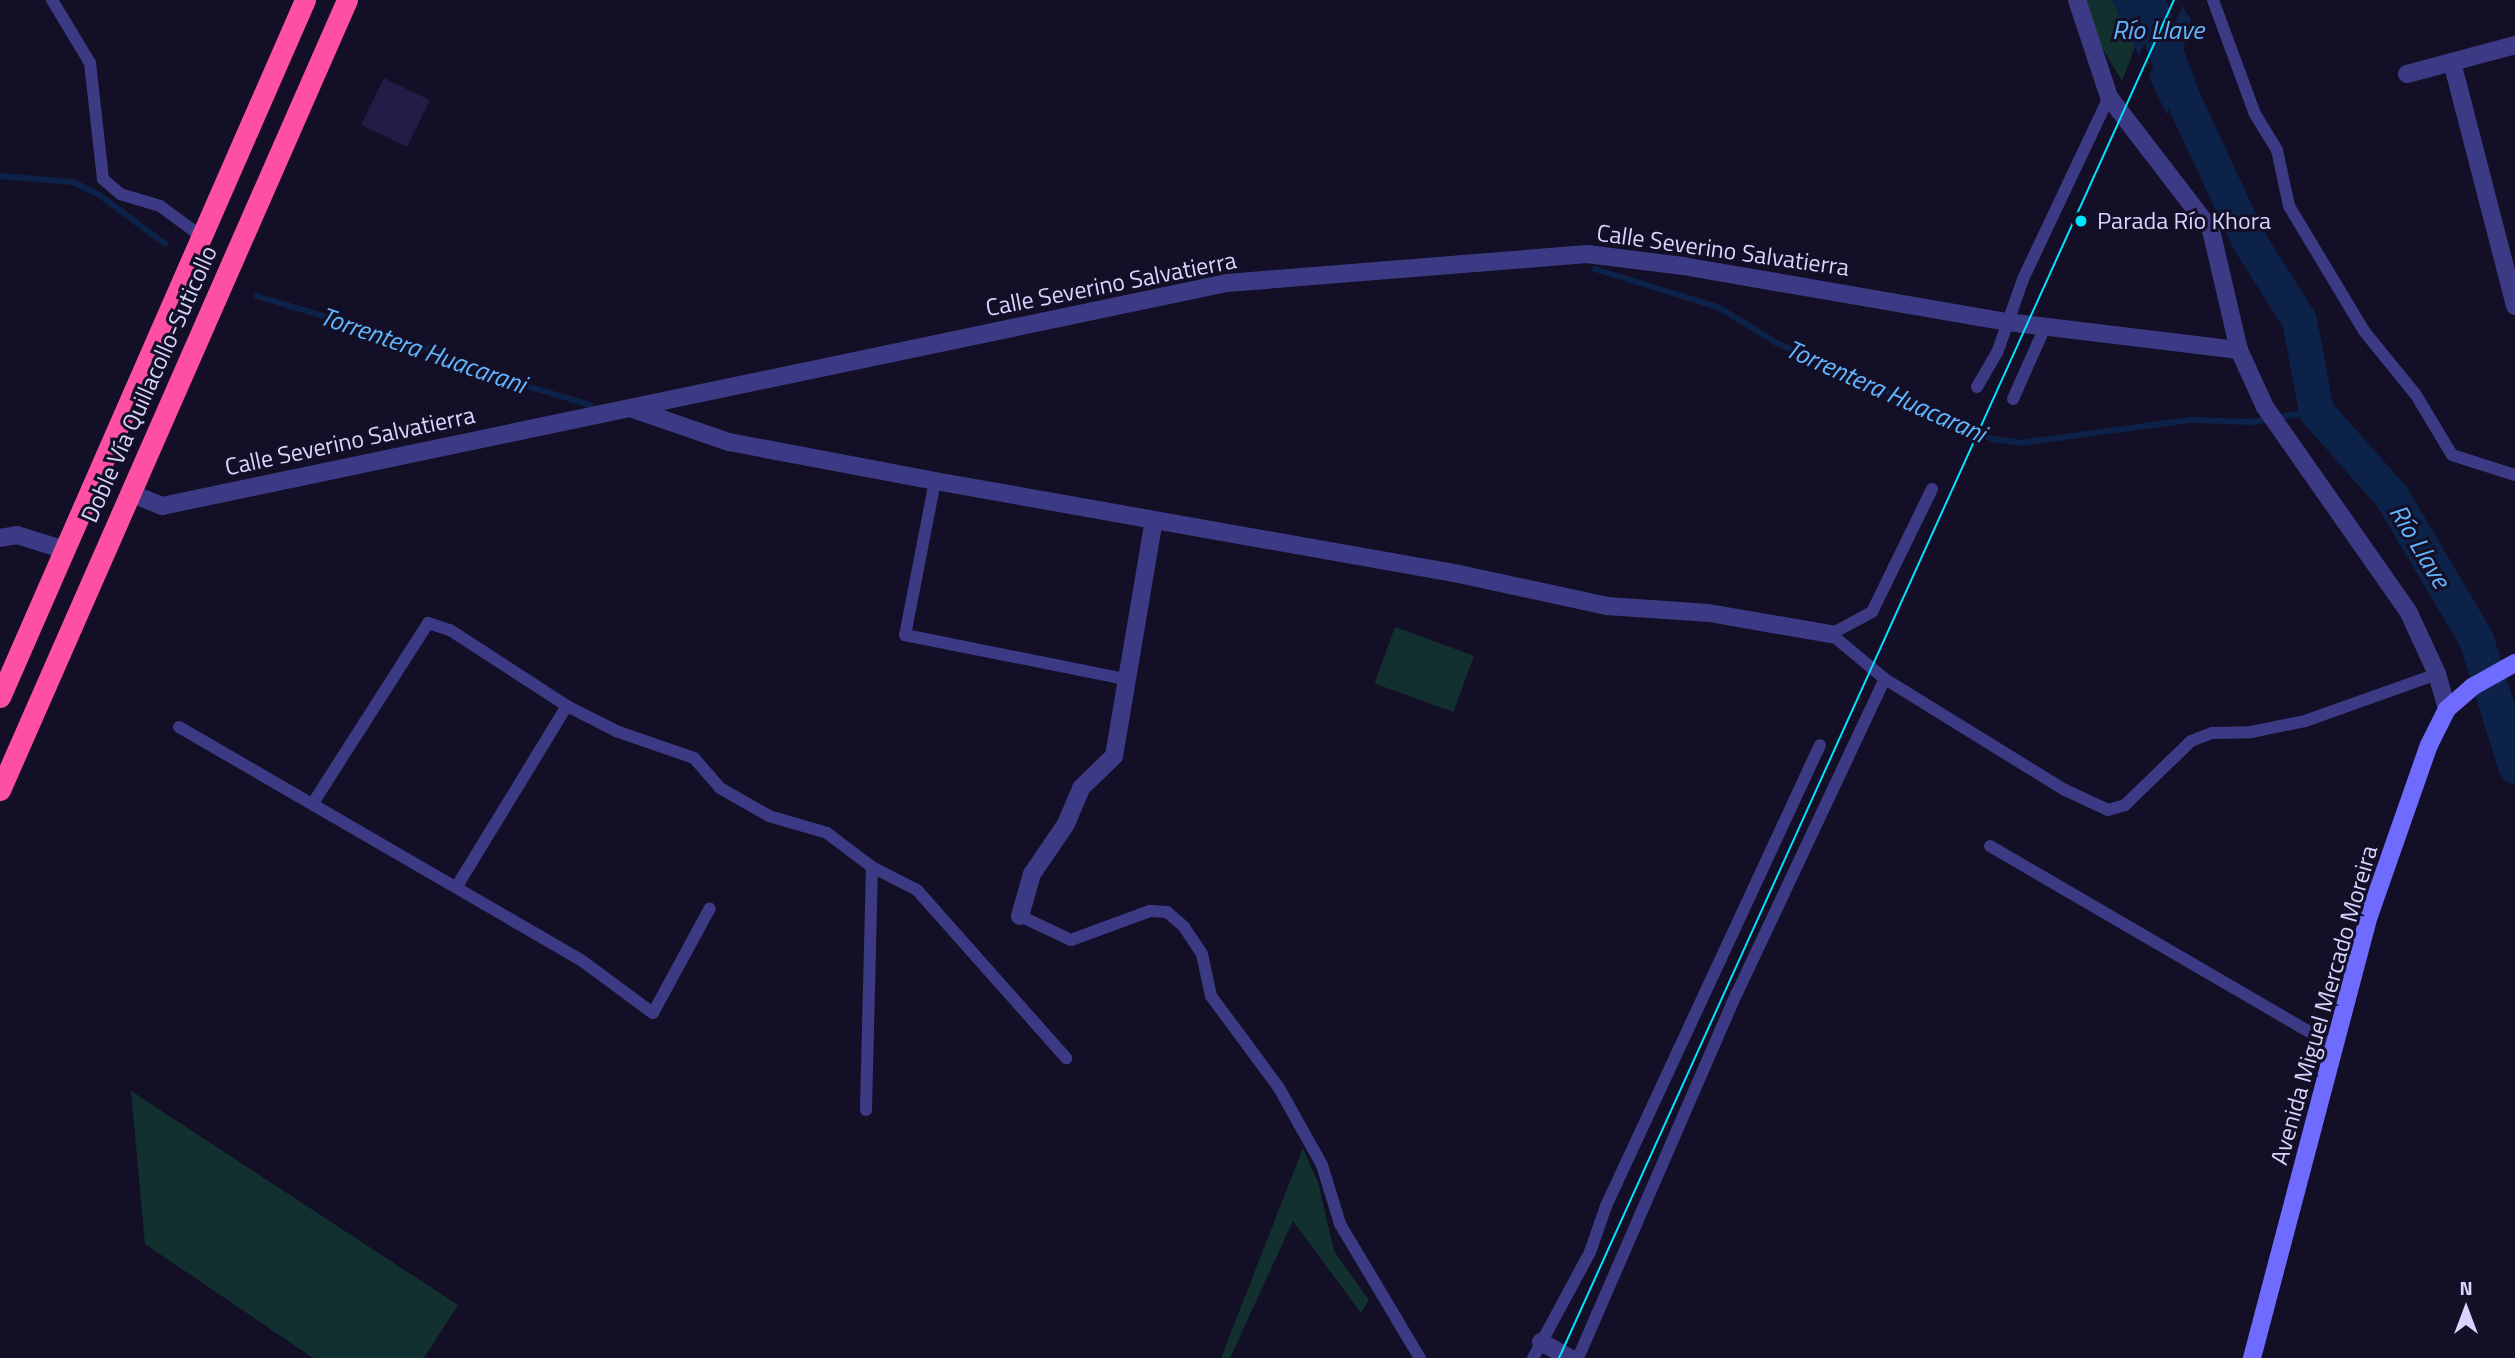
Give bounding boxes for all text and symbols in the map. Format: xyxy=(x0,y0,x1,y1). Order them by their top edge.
water label: Río Llave xyxy=(2112,14,2204,46)
place label: Parada Río Khora xyxy=(2097,207,2271,235)
marker: Parada Río Khora xyxy=(2071,211,2091,231)
street label: Calle Severino Salvatierra xyxy=(1595,218,1851,282)
street label: Doble Vía Quillacollo-Suticollo xyxy=(75,241,223,527)
street label: Calle Severino Salvatierra xyxy=(983,246,1239,322)
water label: Torrentera Huacarani xyxy=(316,300,530,400)
water label: Torrentera Huacarani xyxy=(1781,333,1991,449)
street label: Calle Severino Salvatierra xyxy=(222,400,478,482)
water label: Río Llave xyxy=(2383,499,2457,593)
street label: Avenida Miguel Mercado Moreira xyxy=(2265,842,2383,1168)
text: N xyxy=(2459,1273,2473,1302)
north arrow xyxy=(2431,1274,2501,1344)

